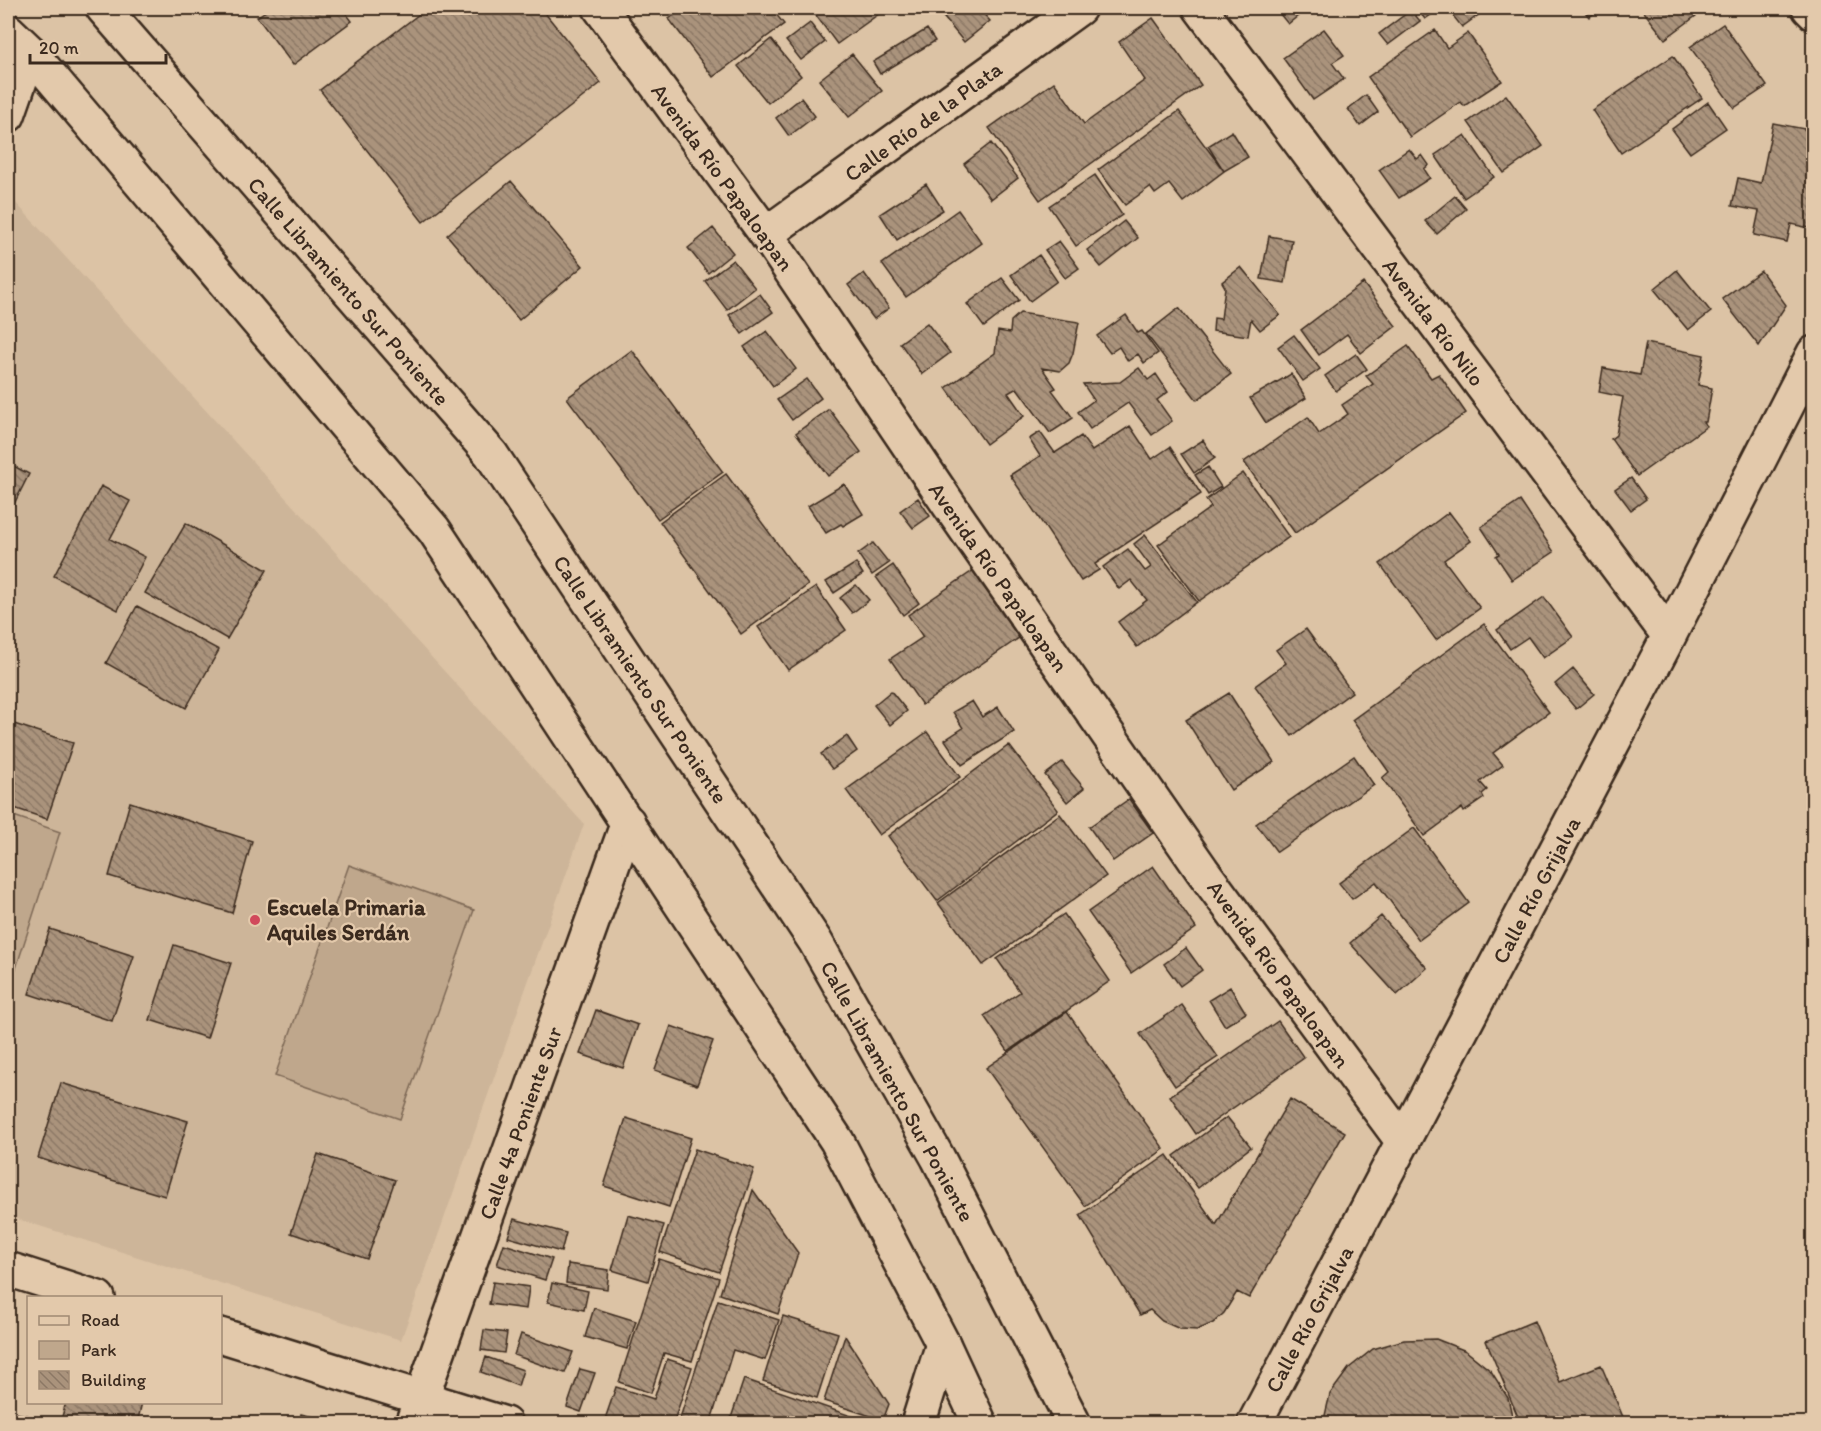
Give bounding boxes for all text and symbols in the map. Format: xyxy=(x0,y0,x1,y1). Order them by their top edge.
scale bar xyxy=(30,27,166,65)
text: 20 m xyxy=(39,37,79,59)
street label: Calle Río de la Plata xyxy=(839,55,1008,188)
street label: Avenida Río Papaloapan xyxy=(645,78,800,277)
street label: Calle Libramiento Sur Poniente xyxy=(242,172,455,411)
street label: Avenida Río Nilo xyxy=(1377,253,1490,392)
street label: Avenida Río Papaloapan xyxy=(923,477,1075,678)
street label: Calle Libramiento Sur Poniente xyxy=(547,550,734,809)
street label: Calle Río Grijalva xyxy=(1486,812,1587,968)
street label: Avenida Río Papaloapan xyxy=(1201,875,1356,1074)
place label: Escuela Primaria Aquiles Serdán xyxy=(266,894,426,946)
marker: Escuela Primaria Aquiles Serdán xyxy=(248,913,262,927)
street label: Calle Libramiento Sur Poniente xyxy=(814,956,981,1226)
street label: Calle 4a Poniente Sur xyxy=(473,1023,568,1223)
street label: Calle Río Grijalva xyxy=(1259,1241,1360,1397)
legend xyxy=(27,1296,222,1404)
text: Road xyxy=(81,1309,120,1331)
text: Park xyxy=(81,1339,116,1361)
text: Building xyxy=(81,1369,147,1391)

